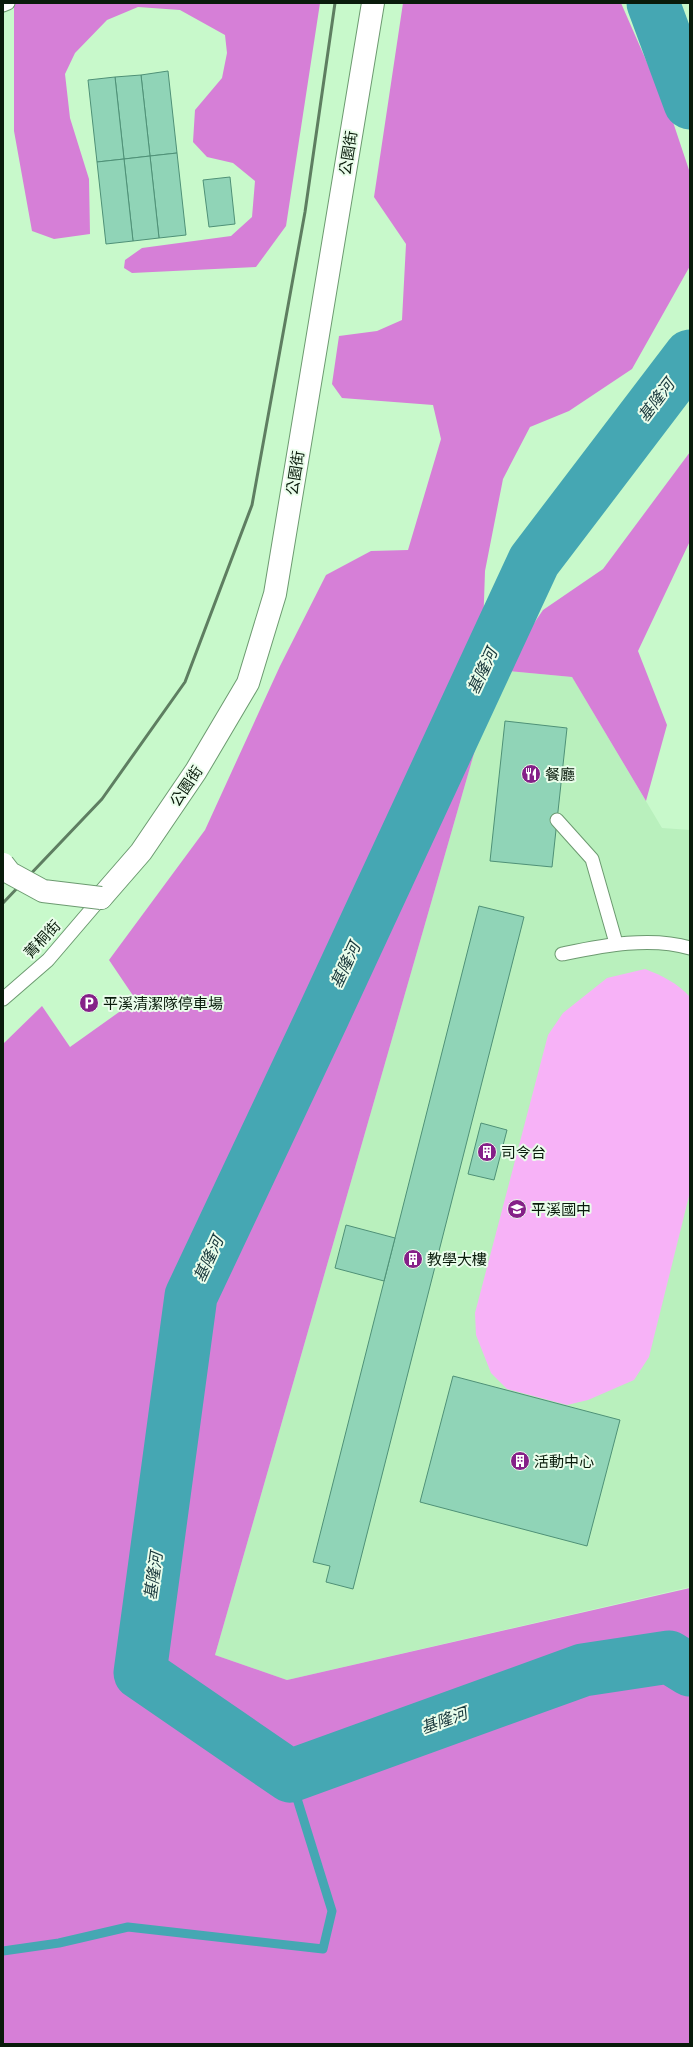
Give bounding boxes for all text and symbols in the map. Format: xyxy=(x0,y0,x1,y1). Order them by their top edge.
street label: 公園街 xyxy=(333,129,363,177)
water label: 基隆河 xyxy=(632,371,682,426)
street label: 公園街 xyxy=(280,449,310,497)
water label: 基隆河 xyxy=(461,641,504,698)
street label: 公園街 xyxy=(164,761,208,811)
restaurant icon: 餐廳 xyxy=(520,763,542,785)
place label: 餐廳 xyxy=(545,763,575,786)
street label: 菁桐街 xyxy=(18,915,66,963)
water label: 基隆河 xyxy=(324,935,367,992)
parking icon: 平溪清潔隊停車場 xyxy=(78,992,100,1014)
place label: 平溪清潔隊停車場 xyxy=(103,992,223,1015)
building icon: 司令台 xyxy=(476,1141,498,1163)
place label: 司令台 xyxy=(501,1141,546,1164)
school or university icon: 平溪國中 xyxy=(506,1198,528,1220)
place label: 平溪國中 xyxy=(531,1198,591,1221)
water label: 基隆河 xyxy=(187,1229,230,1286)
building icon: 教學大樓 xyxy=(402,1248,424,1270)
place label: 教學大樓 xyxy=(427,1248,487,1271)
building icon: 活動中心 xyxy=(509,1450,531,1472)
place label: 活動中心 xyxy=(534,1450,594,1473)
water label: 基隆河 xyxy=(138,1548,169,1601)
water label: 基隆河 xyxy=(417,1699,473,1739)

